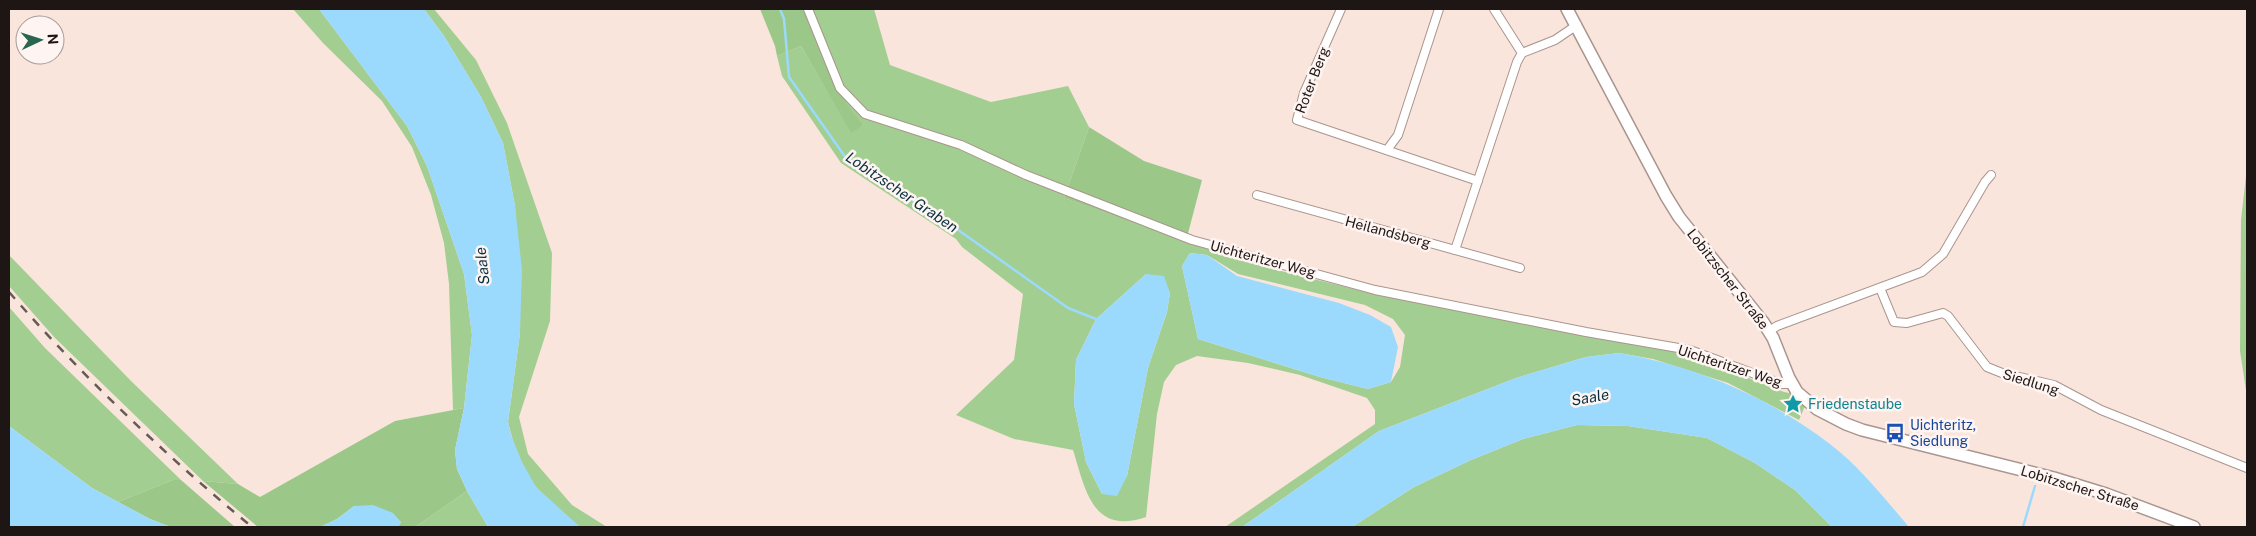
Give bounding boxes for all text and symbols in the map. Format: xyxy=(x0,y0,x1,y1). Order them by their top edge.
north arrow xyxy=(15,15,65,65)
text: N xyxy=(45,33,61,45)
street label: Roter Berg xyxy=(1292,44,1332,116)
water label: Lobitzscher Graben xyxy=(843,148,961,236)
street label: Heilandsberg xyxy=(1344,213,1433,251)
street label: Lobitzscher Straße xyxy=(1684,226,1772,332)
street label: Uichteritzer Weg xyxy=(1208,237,1318,281)
water label: Saale xyxy=(472,246,492,286)
street label: Uichteritzer Weg xyxy=(1676,342,1784,390)
street label: Siedlung xyxy=(2001,366,2061,398)
water label: Saale xyxy=(1570,385,1610,409)
place icon: Friedenstaube xyxy=(1782,393,1804,415)
place label: Friedenstaube xyxy=(1808,396,1902,412)
place label: Uichteritz, Siedlung xyxy=(1910,417,1976,449)
bus stop icon: Uichteritz, Siedlung xyxy=(1884,422,1906,444)
street label: Lobitzscher Straße xyxy=(2019,462,2141,514)

